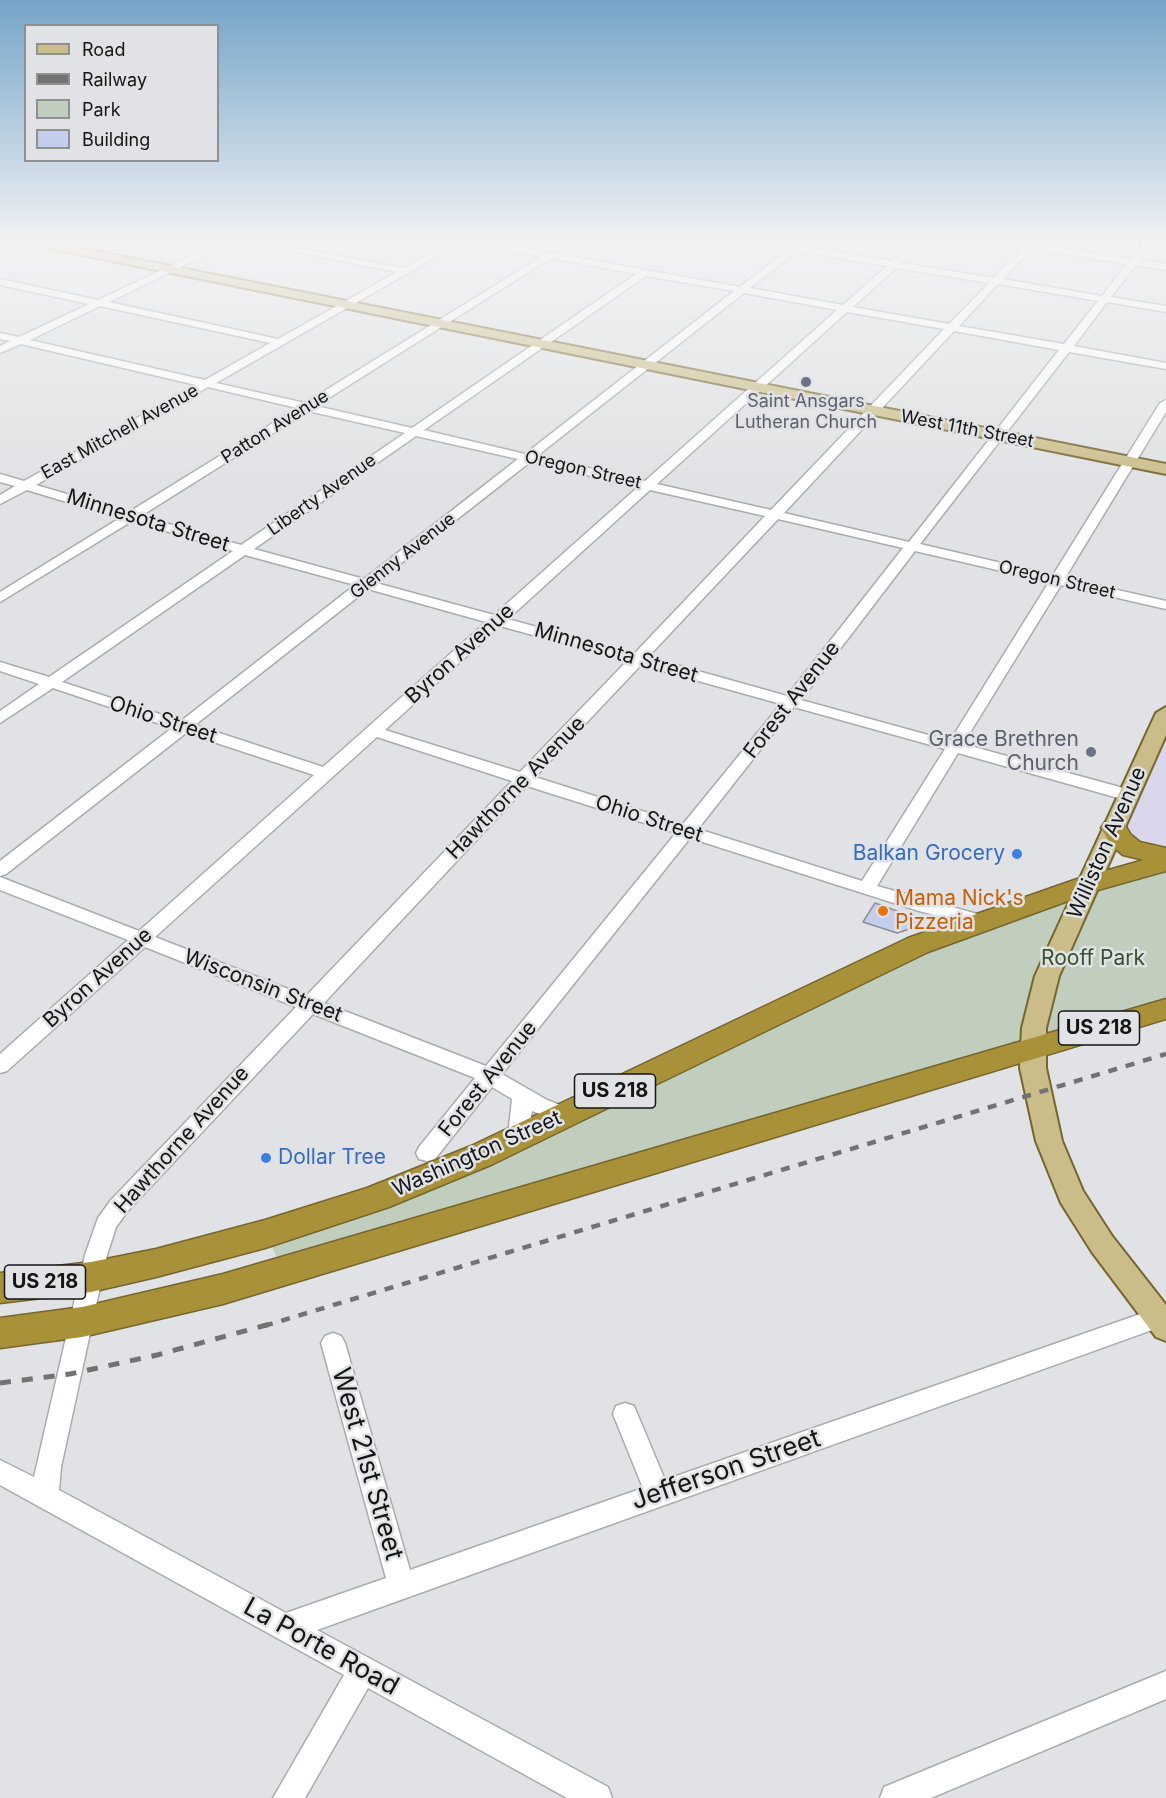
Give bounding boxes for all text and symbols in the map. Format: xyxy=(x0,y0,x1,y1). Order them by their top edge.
legend xyxy=(24,24,219,162)
text: Road xyxy=(82,39,125,60)
text: Railway xyxy=(82,69,147,90)
text: Park xyxy=(82,99,121,120)
text: Building xyxy=(82,129,150,150)
marker: Saint Ansgars Lutheran Church xyxy=(799,375,813,389)
street label: East Mitchell Avenue xyxy=(38,380,202,484)
street label: Patton Avenue xyxy=(217,385,333,469)
place label: Saint Ansgars Lutheran Church xyxy=(735,391,877,434)
street label: West 11th Street xyxy=(899,406,1035,452)
street label: Oregon Street xyxy=(523,446,643,494)
street label: Liberty Avenue xyxy=(263,450,381,540)
street label: Minnesota Street xyxy=(64,484,232,558)
street label: Glenny Avenue xyxy=(346,508,460,604)
street label: Oregon Street xyxy=(997,556,1117,604)
street label: Byron Avenue xyxy=(400,599,520,709)
street label: Minnesota Street xyxy=(531,618,701,688)
street label: Forest Avenue xyxy=(738,636,846,764)
street label: Ohio Street xyxy=(106,691,220,749)
street label: Hawthorne Avenue xyxy=(441,711,591,865)
place label: Grace Brethren Church xyxy=(928,727,1079,777)
marker: Grace Brethren Church xyxy=(1084,745,1098,759)
street label: Williston Avenue xyxy=(1062,763,1152,923)
street label: Ohio Street xyxy=(592,790,706,848)
place label: Balkan Grocery xyxy=(853,841,1005,867)
marker: Balkan Grocery xyxy=(1010,847,1024,861)
place label: Mama Nick's Pizzeria xyxy=(895,886,1024,936)
marker: Mama Nick's Pizzeria xyxy=(876,904,890,918)
street label: Byron Avenue xyxy=(38,923,158,1033)
street label: Wisconsin Street xyxy=(180,944,346,1028)
park label: Rooff Park xyxy=(1041,946,1145,972)
road number: US 218 xyxy=(1058,1011,1140,1045)
street label: Forest Avenue xyxy=(434,1016,542,1142)
street label: Hawthorne Avenue xyxy=(109,1061,255,1219)
road number: US 218 xyxy=(574,1074,656,1108)
street label: Washington Street xyxy=(389,1105,565,1203)
place label: Dollar Tree xyxy=(278,1145,386,1171)
marker: Dollar Tree xyxy=(259,1151,273,1165)
road number: US 218 xyxy=(4,1265,86,1299)
street label: West 21st Street xyxy=(325,1364,409,1564)
street label: Jefferson Street xyxy=(627,1423,825,1517)
street label: La Porte Road xyxy=(238,1592,404,1702)

